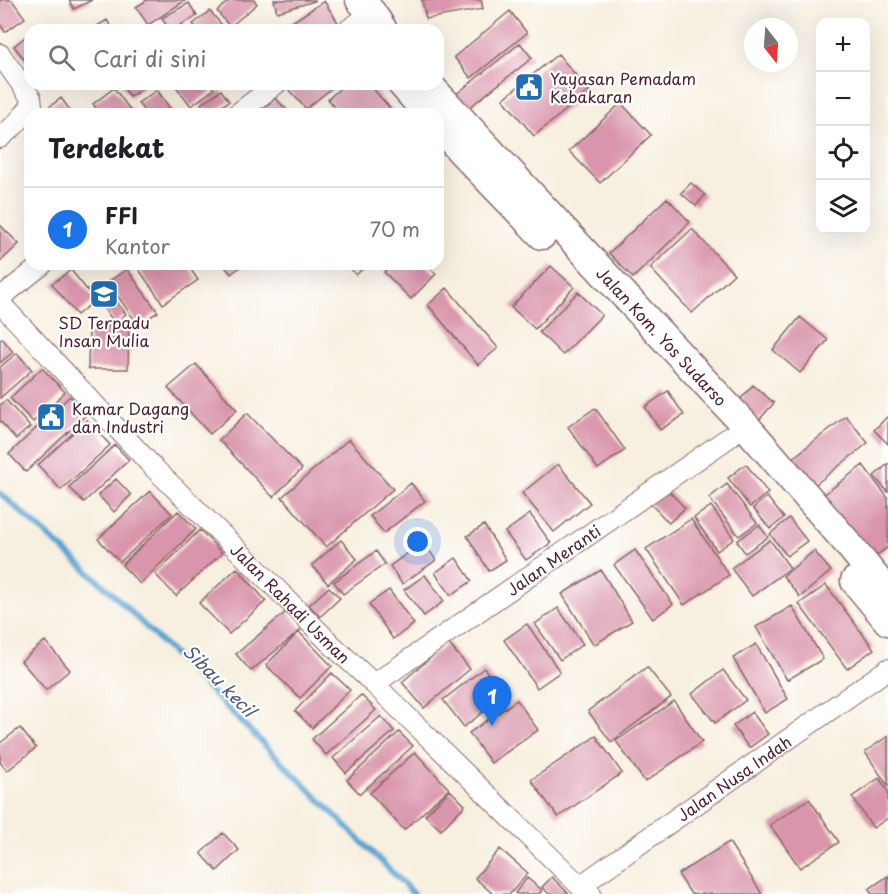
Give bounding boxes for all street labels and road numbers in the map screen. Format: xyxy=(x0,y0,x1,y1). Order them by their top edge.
street label: Jalan Kom. Yos Sudarso xyxy=(591,261,733,411)
street label: Jalan Meranti xyxy=(501,518,605,601)
street label: Jalan Rahadi Usman xyxy=(226,538,356,668)
street label: Jalan Nusa Indah xyxy=(672,729,796,826)

